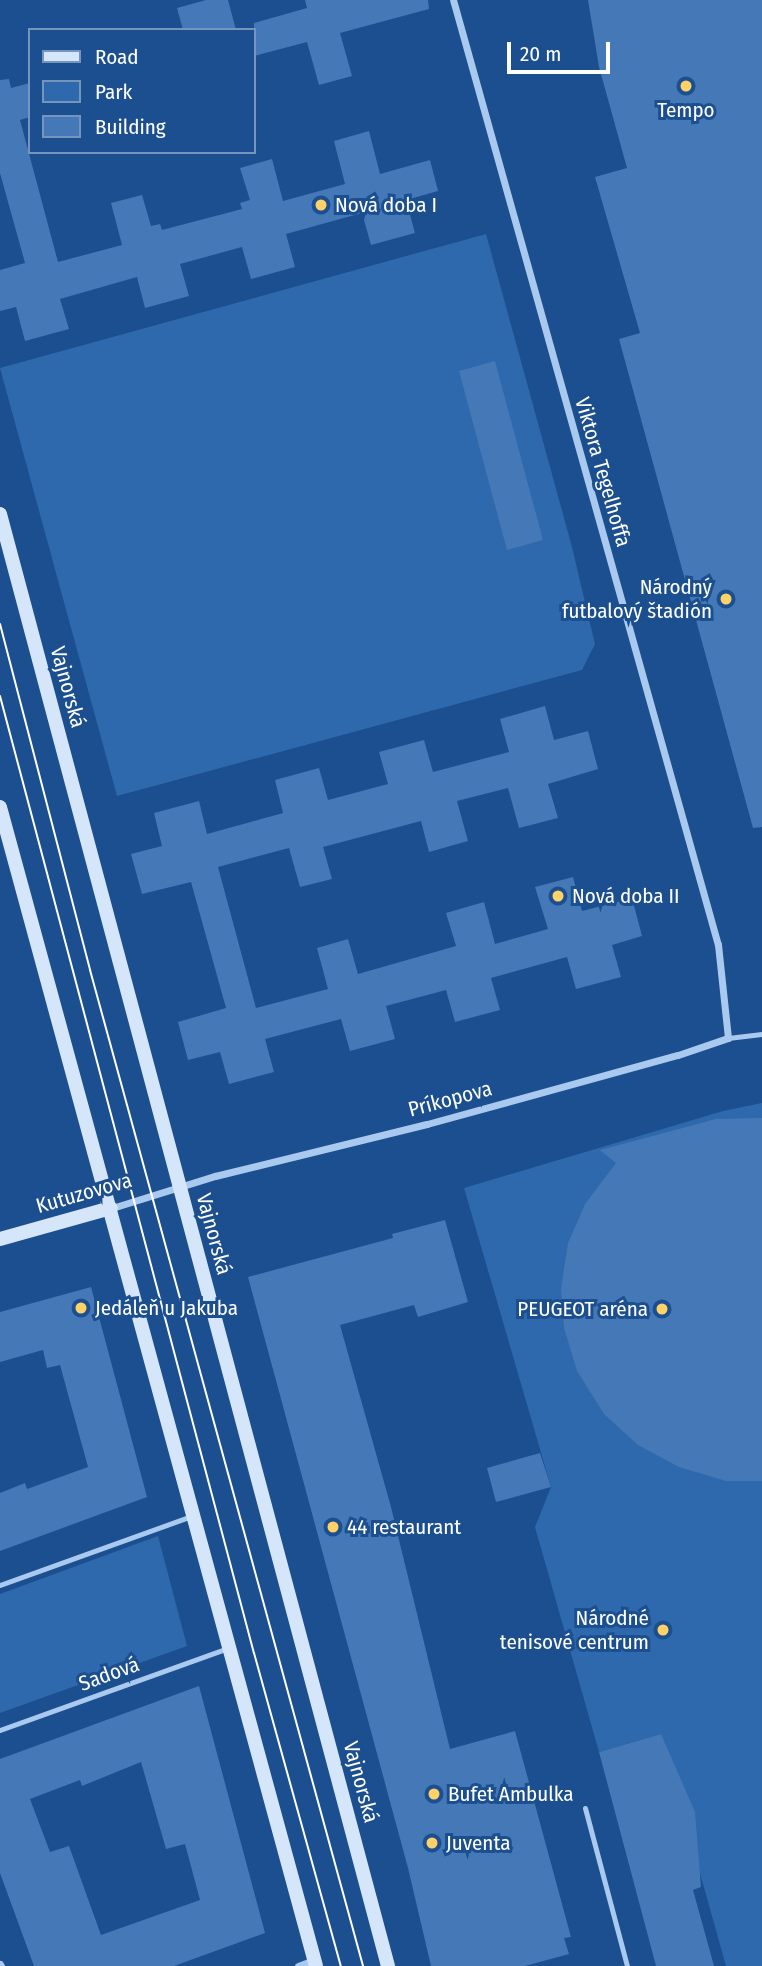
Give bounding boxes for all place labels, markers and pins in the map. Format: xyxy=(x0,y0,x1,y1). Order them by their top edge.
marker: Tempo xyxy=(678,78,694,94)
place label: Tempo xyxy=(657,97,715,123)
place label: Nová doba I xyxy=(335,192,437,218)
marker: Nová doba I xyxy=(313,197,329,213)
place label: Národný futbalový štadión xyxy=(562,574,712,624)
marker: Národný futbalový štadión xyxy=(718,591,734,607)
place label: Nová doba II xyxy=(572,883,679,909)
marker: Nová doba II xyxy=(550,888,566,904)
place label: Jedáleň u Jakuba xyxy=(95,1295,238,1321)
place label: PEUGEOT aréna xyxy=(517,1296,648,1322)
marker: Jedáleň u Jakuba xyxy=(73,1300,89,1316)
marker: PEUGEOT aréna xyxy=(654,1301,670,1317)
place label: 44 restaurant xyxy=(347,1514,461,1540)
marker: 44 restaurant xyxy=(325,1519,341,1535)
place label: Národné tenisové centrum xyxy=(500,1605,649,1655)
marker: Národné tenisové centrum xyxy=(655,1622,671,1638)
place label: Bufet Ambulka xyxy=(448,1781,574,1807)
marker: Bufet Ambulka xyxy=(426,1786,442,1802)
place label: Juventa xyxy=(446,1830,510,1856)
marker: Juventa xyxy=(424,1835,440,1851)

